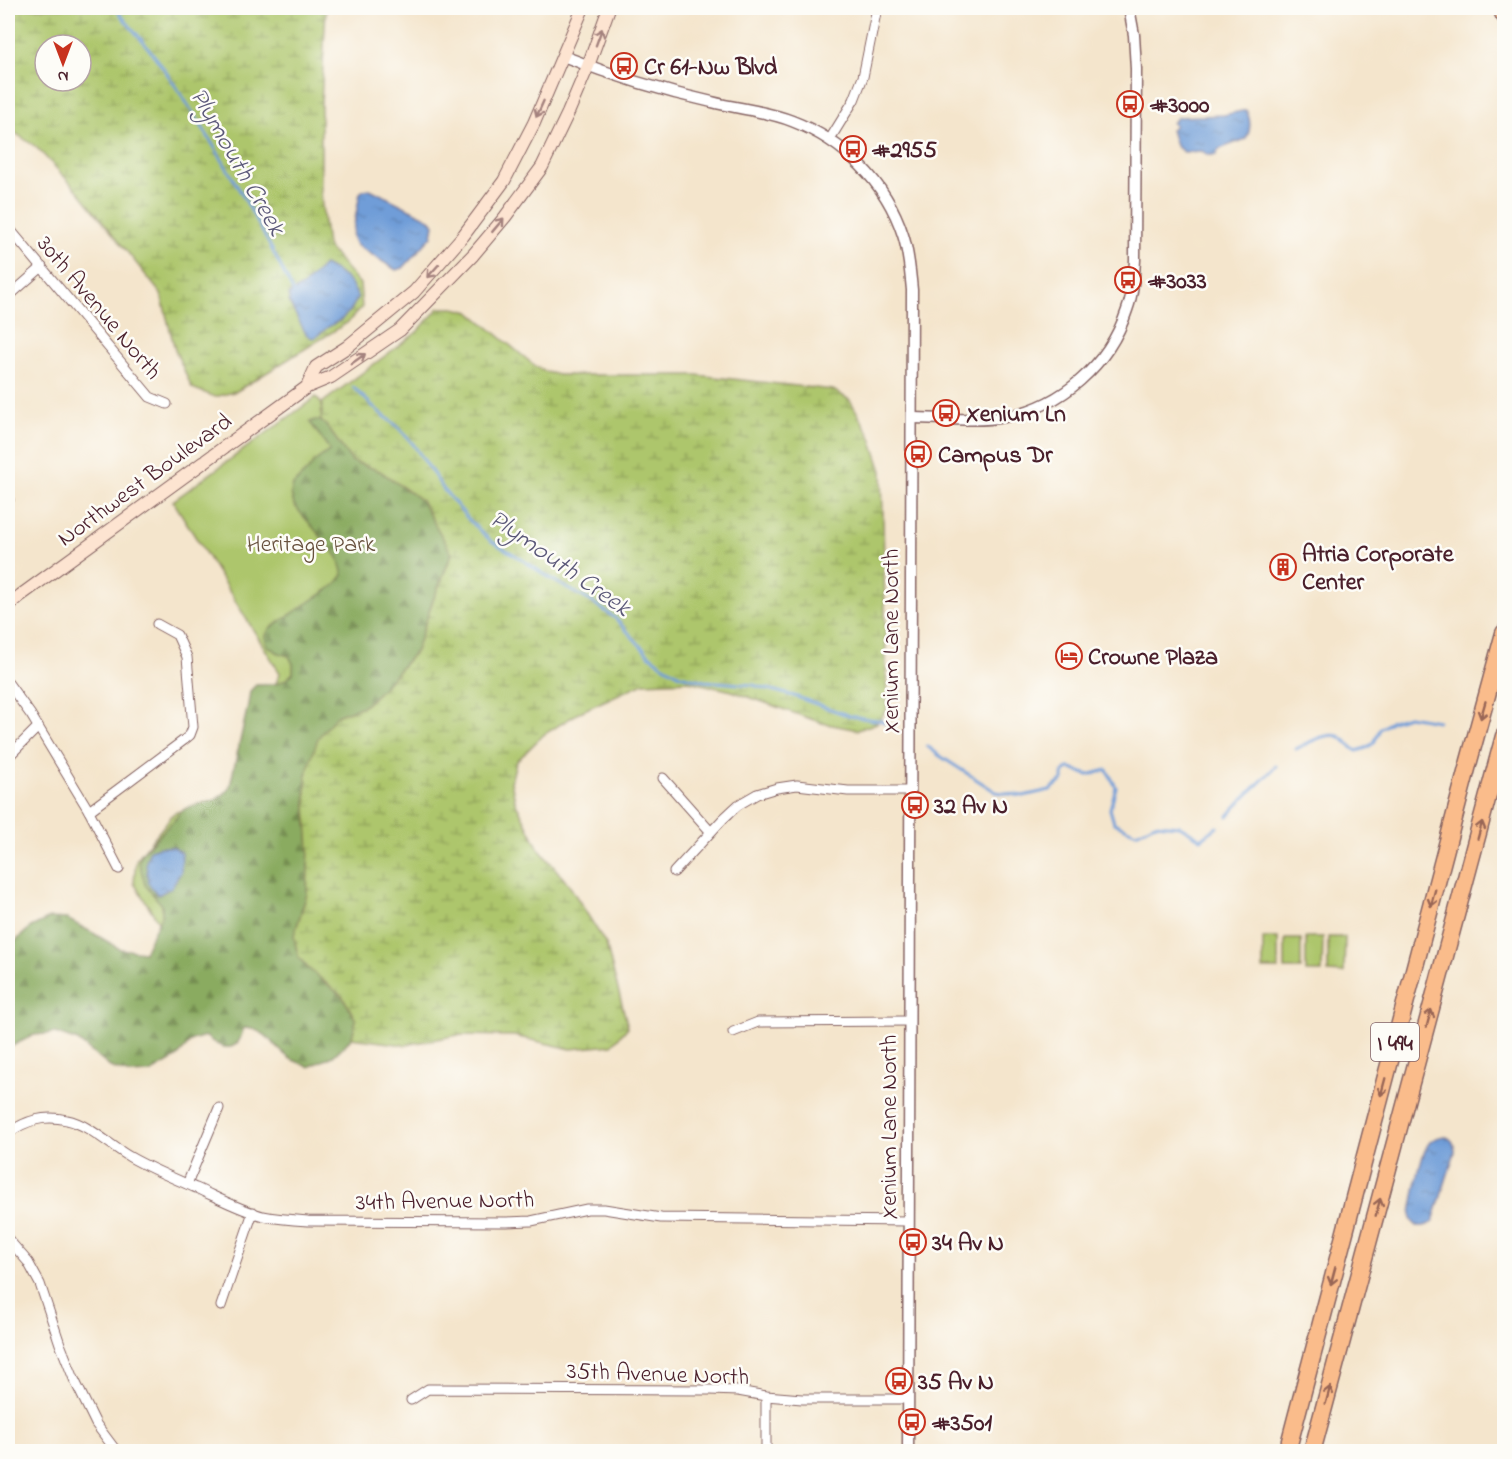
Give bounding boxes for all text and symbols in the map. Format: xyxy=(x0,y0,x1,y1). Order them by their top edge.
one-way arrow xyxy=(594,28,605,47)
north arrow xyxy=(33,33,93,93)
bus stop icon: Cr 61-Nw Blvd xyxy=(609,51,639,81)
place label: Cr 61-Nw Blvd xyxy=(644,51,778,86)
text: N xyxy=(57,64,68,88)
water label: Plymouth Creek xyxy=(179,81,295,245)
bus stop icon: #3000 xyxy=(1115,89,1145,119)
place label: #3000 xyxy=(1149,89,1210,124)
one-way arrow xyxy=(534,100,545,118)
bus stop icon: #2955 xyxy=(838,134,868,164)
place label: #2955 xyxy=(871,134,937,169)
one-way arrow xyxy=(492,217,505,233)
street label: 30th Avenue North xyxy=(27,229,169,388)
one-way arrow xyxy=(426,263,440,278)
bus stop icon: #3033 xyxy=(1113,265,1143,295)
place label: #3033 xyxy=(1147,265,1207,300)
one-way arrow xyxy=(349,353,365,365)
bus stop icon: Xenium Ln xyxy=(931,398,961,428)
place label: Xenium Ln xyxy=(966,398,1066,433)
street label: Northwest Boulevard xyxy=(51,405,241,556)
bus stop icon: Campus Dr xyxy=(903,439,933,469)
place label: Campus Dr xyxy=(938,439,1053,474)
water label: Plymouth Creek xyxy=(481,501,639,628)
park label: Heritage Park xyxy=(247,528,376,563)
place label: Atria Corporate Center xyxy=(1302,538,1455,601)
street label: Xenium Lane North xyxy=(875,548,910,734)
building icon: Atria Corporate Center xyxy=(1268,552,1298,582)
hotel icon: Crowne Plaza xyxy=(1054,641,1084,671)
place label: Crowne Plaza xyxy=(1088,641,1218,676)
one-way arrow xyxy=(1477,700,1488,719)
bus stop icon: 32 Av N xyxy=(900,790,930,820)
place label: 32 Av N xyxy=(933,790,1008,825)
one-way arrow xyxy=(1475,821,1486,840)
one-way arrow xyxy=(1427,889,1438,908)
one-way arrow xyxy=(1424,1009,1436,1028)
road number: I 494 xyxy=(1371,1023,1419,1061)
street label: Xenium Lane North xyxy=(873,1034,908,1220)
one-way arrow xyxy=(1377,1077,1388,1096)
street label: 34th Avenue North xyxy=(355,1183,535,1222)
one-way arrow xyxy=(1373,1198,1385,1217)
bus stop icon: 34 Av N xyxy=(898,1227,928,1257)
place label: 34 Av N xyxy=(931,1227,1004,1262)
one-way arrow xyxy=(1327,1266,1339,1285)
street label: 35th Avenue North xyxy=(566,1355,750,1396)
bus stop icon: 35 Av N xyxy=(884,1366,914,1396)
place label: 35 Av N xyxy=(917,1366,994,1401)
one-way arrow xyxy=(1322,1386,1334,1405)
bus stop icon: #3501 xyxy=(897,1407,927,1437)
place label: #3501 xyxy=(931,1407,992,1442)

